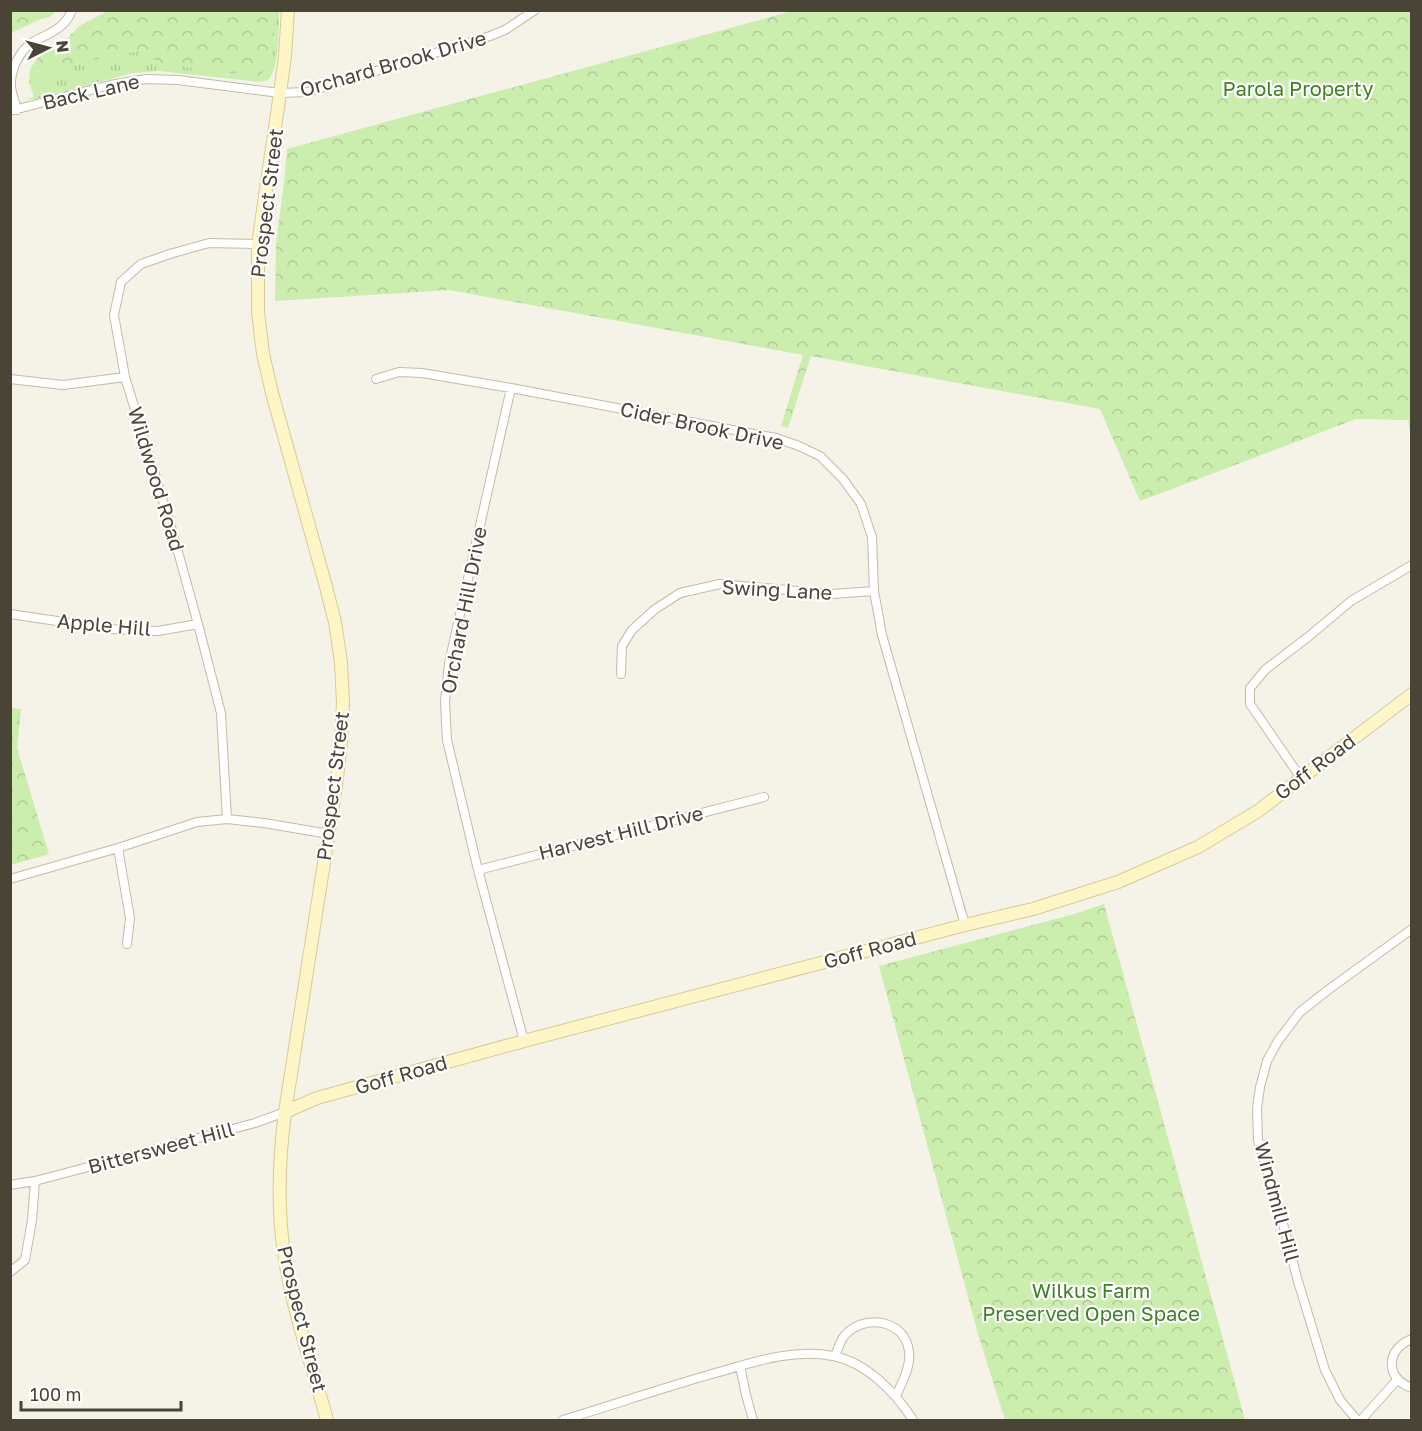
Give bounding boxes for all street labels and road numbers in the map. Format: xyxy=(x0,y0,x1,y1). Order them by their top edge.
street label: Orchard Brook Drive xyxy=(297,25,489,101)
street label: Back Lane xyxy=(40,68,142,114)
street label: Prospect Street xyxy=(245,127,287,279)
street label: Cider Brook Drive xyxy=(618,396,786,454)
street label: Wildwood Road xyxy=(124,404,190,554)
street label: Orchard Hill Drive xyxy=(435,524,491,695)
street label: Swing Lane xyxy=(721,574,833,604)
street label: Apple Hill xyxy=(56,608,152,640)
street label: Prospect Street xyxy=(311,710,353,862)
street label: Goff Road xyxy=(1269,728,1359,804)
street label: Harvest Hill Drive xyxy=(536,800,706,864)
street label: Goff Road xyxy=(821,925,919,973)
street label: Goff Road xyxy=(352,1049,450,1099)
street label: Bittersweet Hill xyxy=(85,1116,236,1178)
street label: Windmill Hill xyxy=(1250,1139,1306,1264)
street label: Prospect Street xyxy=(273,1243,333,1395)

